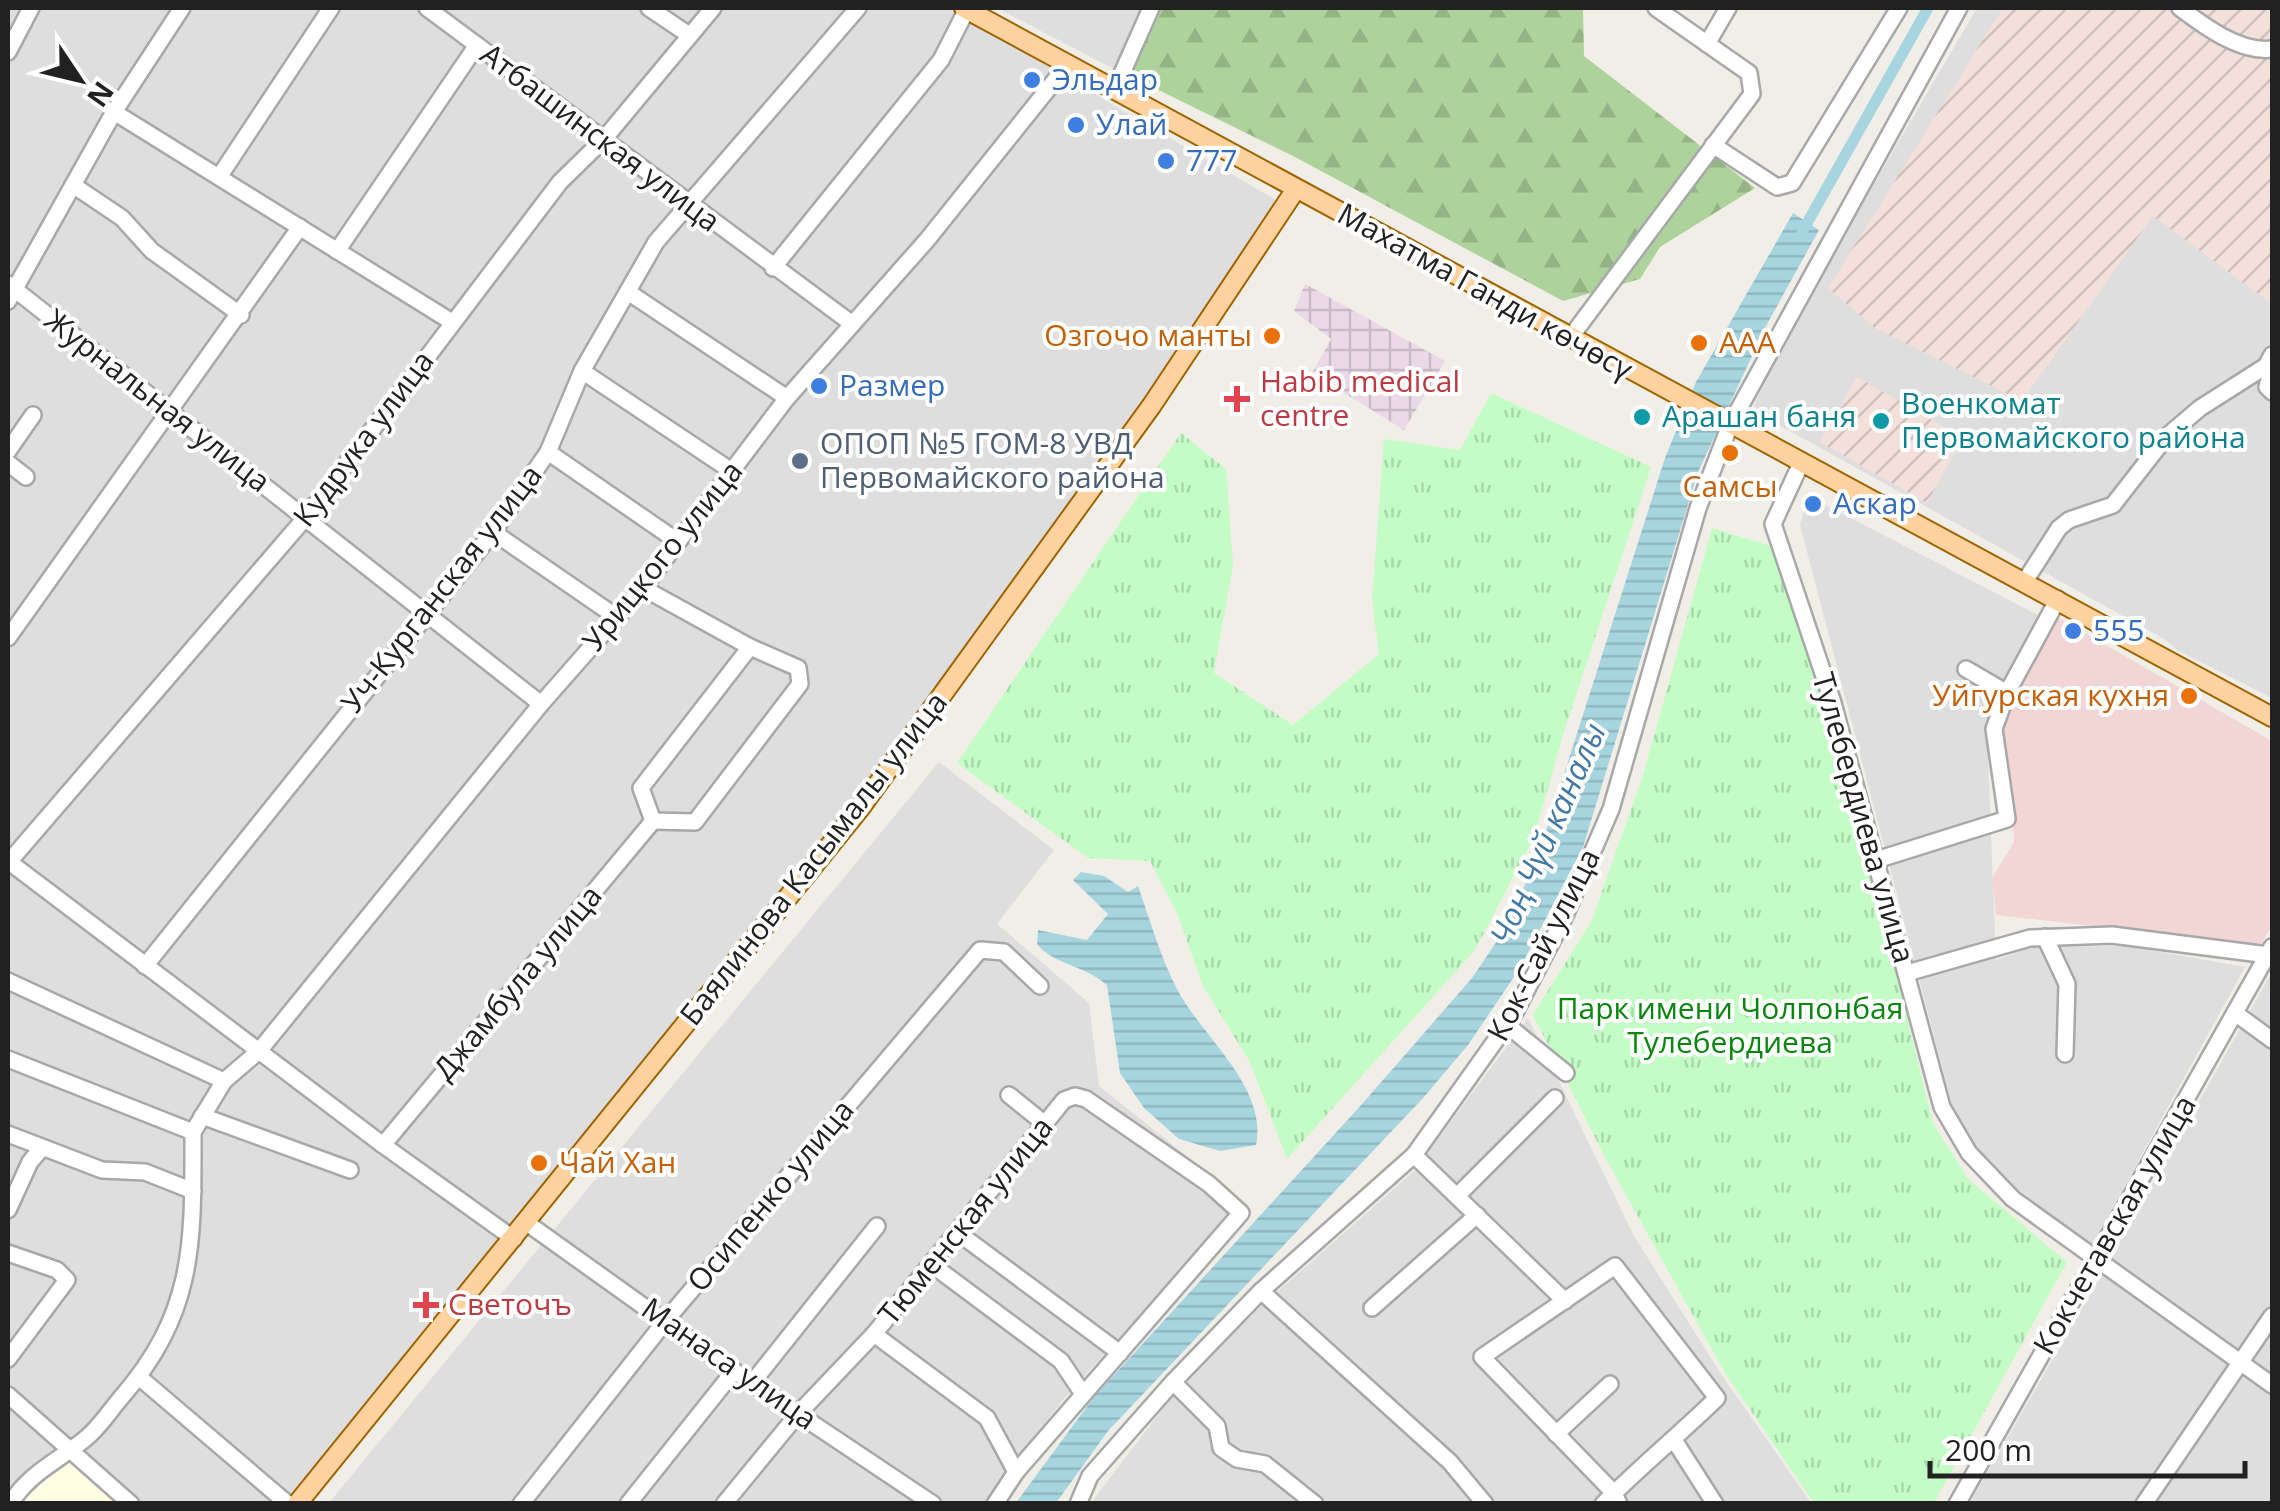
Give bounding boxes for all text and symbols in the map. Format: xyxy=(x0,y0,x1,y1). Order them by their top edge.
north arrow xyxy=(30,30,130,130)
street label: Атбашинская улица xyxy=(473,33,729,240)
place label: Эльдар xyxy=(1052,58,1158,99)
marker: Эльдар xyxy=(1021,69,1043,91)
text: N xyxy=(79,75,123,115)
place label: Улай xyxy=(1096,103,1167,144)
marker: Улай xyxy=(1065,114,1087,136)
place label: 777 xyxy=(1186,139,1237,180)
marker: 777 xyxy=(1155,150,1177,172)
street label: Махатма Ганди көчөсү xyxy=(1331,192,1640,389)
street label: Журнальная улица xyxy=(37,299,279,501)
place label: Озгочо манты xyxy=(1044,314,1252,355)
place label: ААА xyxy=(1719,321,1776,362)
marker: Озгочо манты xyxy=(1261,325,1283,347)
marker: ААА xyxy=(1688,332,1710,354)
street label: Кудрука улица xyxy=(283,342,443,535)
place label: Habib medical centre xyxy=(1260,360,1460,435)
place label: Размер xyxy=(839,364,945,405)
marker: Размер xyxy=(808,375,830,397)
place label: Военкомат Первомайского района xyxy=(1901,382,2246,457)
marker: Habib medical centre xyxy=(1224,386,1250,412)
place label: Арашан баня xyxy=(1662,395,1856,436)
marker: Арашан баня xyxy=(1631,406,1653,428)
marker: Военкомат Первомайского района xyxy=(1870,410,1892,432)
place label: ОПОП №5 ГОМ-8 УВД Первомайского района xyxy=(820,422,1165,497)
marker: Самсы xyxy=(1719,442,1741,464)
marker: ОПОП №5 ГОМ-8 УВД Первомайского района xyxy=(789,450,811,472)
street label: Урицкого улица xyxy=(572,451,751,659)
street label: Уч-Курганская улица xyxy=(331,456,551,721)
place label: Самсы xyxy=(1683,465,1777,506)
place label: Аскар xyxy=(1833,482,1917,523)
marker: Аскар xyxy=(1802,493,1824,515)
place label: 555 xyxy=(2093,609,2144,650)
marker: 555 xyxy=(2062,620,2084,642)
street label: Тулебердиева улица xyxy=(1803,668,1926,968)
place label: Уйгурская кухня xyxy=(1932,674,2169,715)
street label: Баялинова Касымалы улица xyxy=(670,683,956,1033)
marker: Уйгурская кухня xyxy=(2178,685,2200,707)
water label: Чоң Чүй каналы xyxy=(1478,716,1615,951)
street label: Кок-Сай улица xyxy=(1477,841,1609,1047)
street label: Джамбула улица xyxy=(423,876,610,1088)
park label: Парк имени Чолпонбая Тулебердиева xyxy=(1557,987,1903,1062)
street label: Кокчетавская улица xyxy=(2023,1087,2205,1361)
street label: Осипенко улица xyxy=(677,1090,862,1300)
street label: Тюменская улица xyxy=(868,1107,1062,1333)
place label: Чай Хан xyxy=(559,1141,676,1182)
marker: Чай Хан xyxy=(528,1152,550,1174)
place label: Светочъ xyxy=(448,1283,572,1324)
street label: Манаса улица xyxy=(634,1287,826,1438)
marker: Светочъ xyxy=(413,1292,439,1318)
scale bar xyxy=(1930,1416,2245,1478)
text: 200 m xyxy=(1945,1429,2032,1470)

